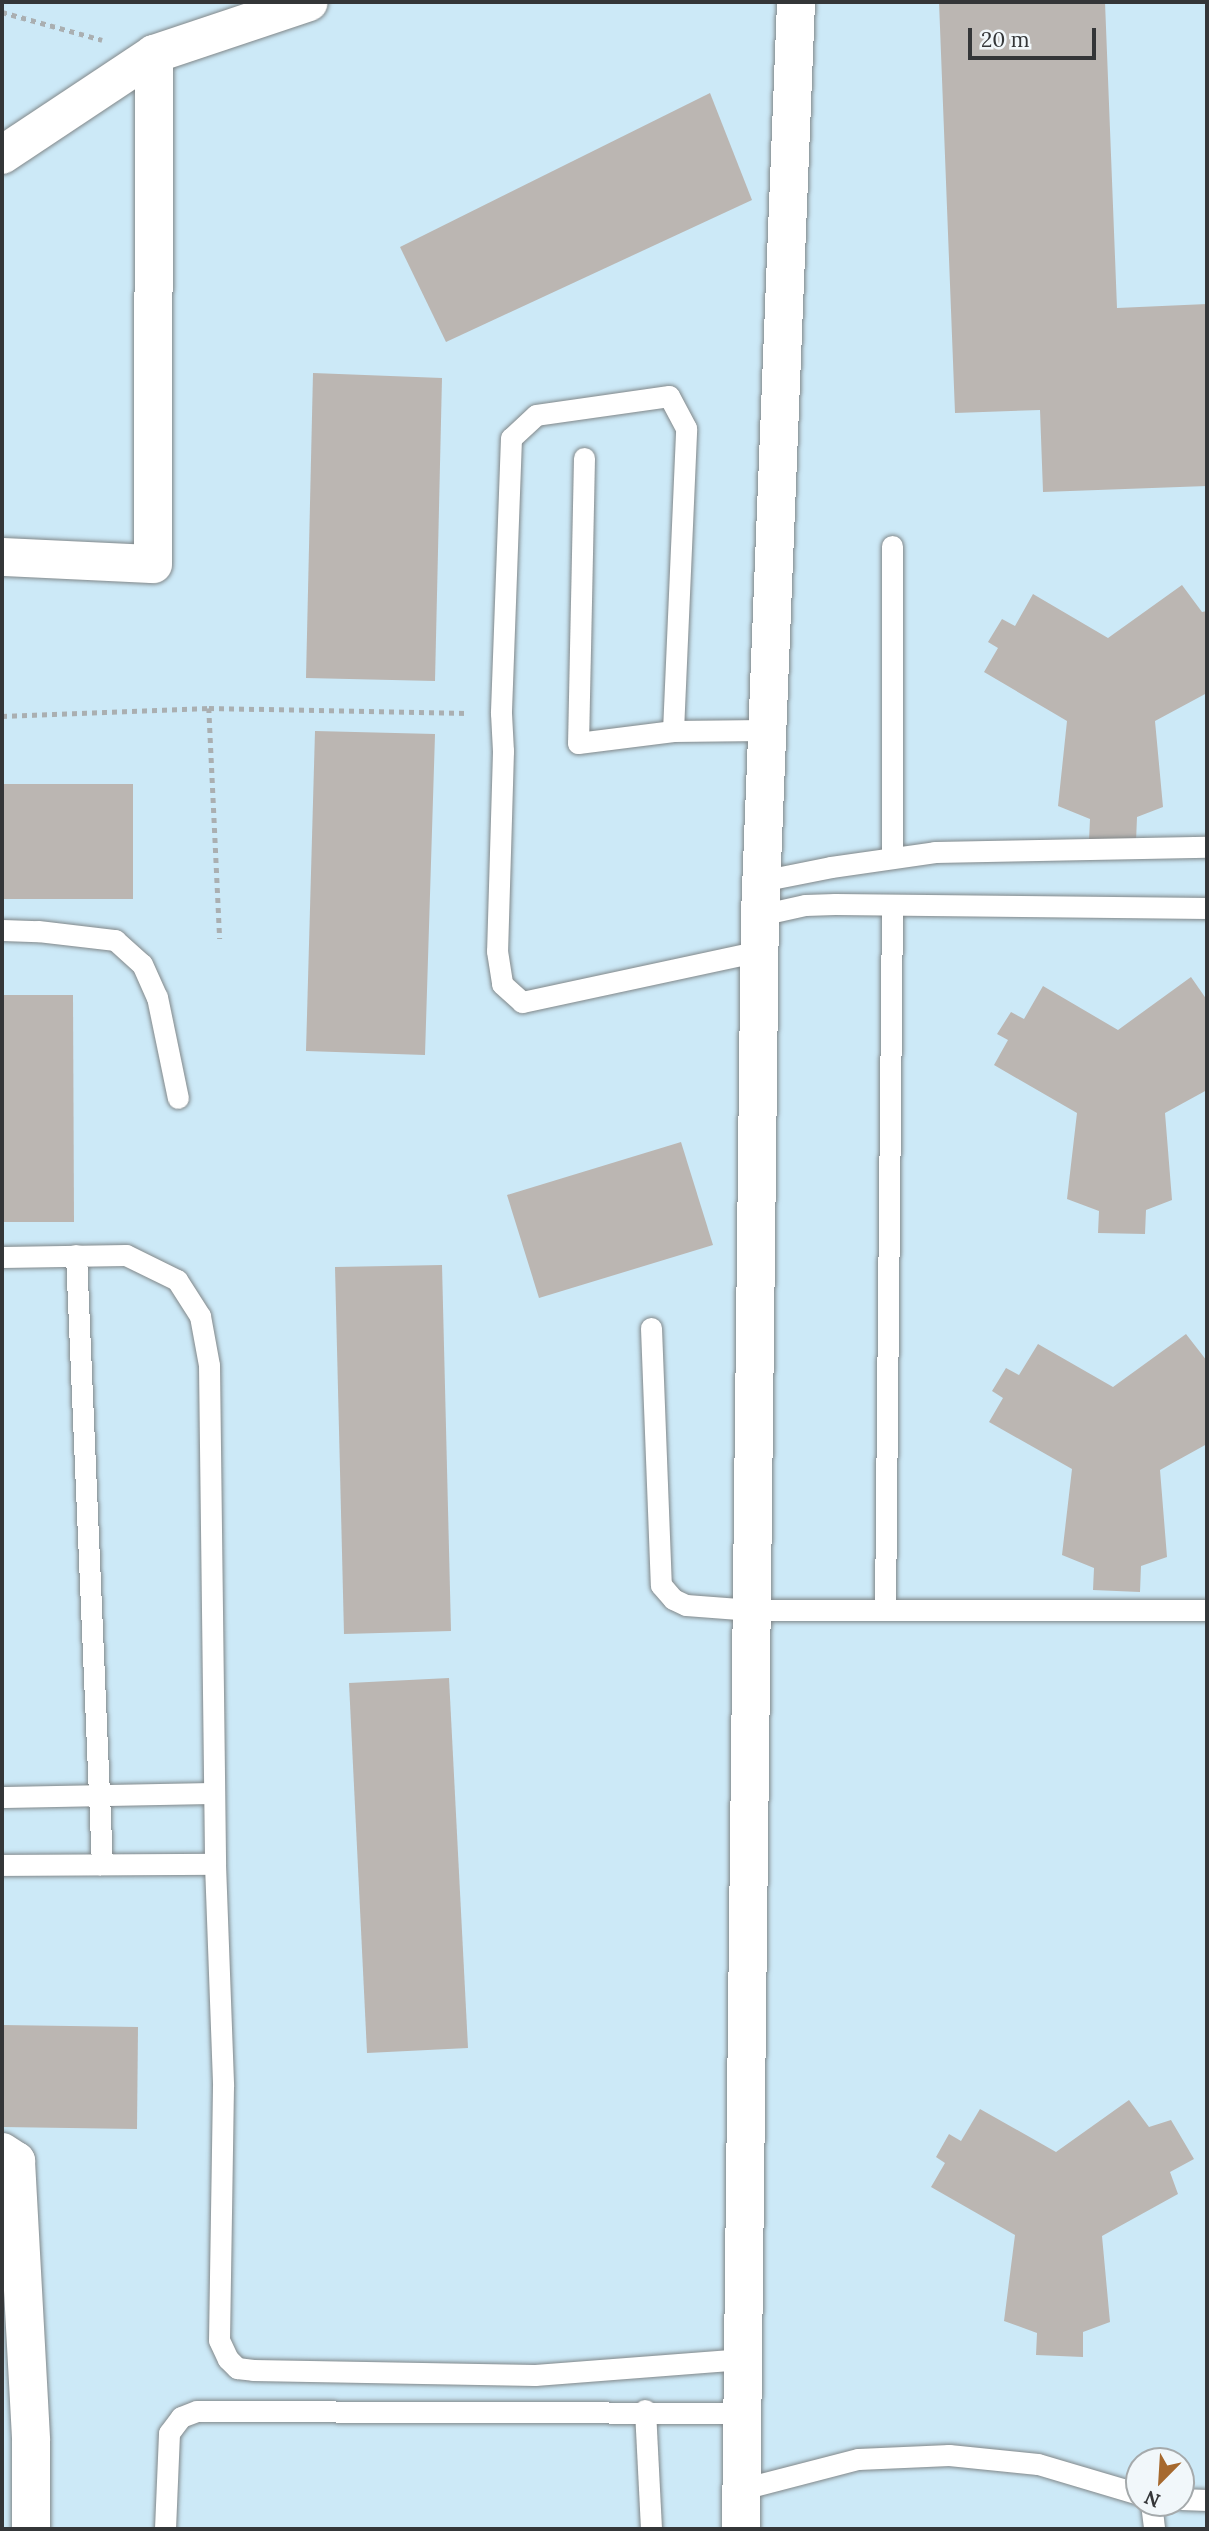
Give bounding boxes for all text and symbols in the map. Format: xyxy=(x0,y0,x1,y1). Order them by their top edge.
scale bar xyxy=(971,14,1099,58)
text: 20 m xyxy=(981,26,1030,53)
north arrow xyxy=(1125,2447,1195,2517)
text: N xyxy=(1141,2485,1164,2513)

